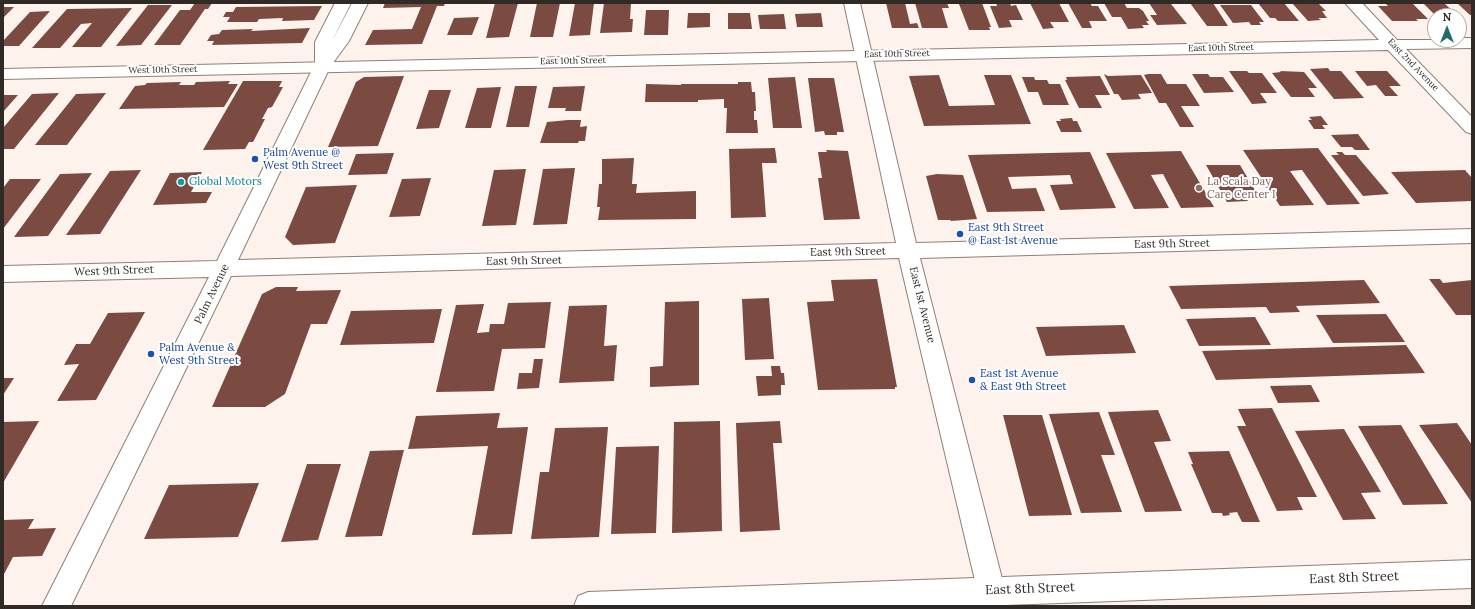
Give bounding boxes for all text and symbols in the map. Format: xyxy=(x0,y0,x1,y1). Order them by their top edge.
north arrow xyxy=(1427,8,1467,48)
text: N xyxy=(1443,10,1451,24)
street label: East 2nd Avenue xyxy=(1385,36,1441,94)
street label: East 10th Street xyxy=(1188,42,1254,54)
street label: East 10th Street xyxy=(864,48,930,60)
street label: East 10th Street xyxy=(540,55,606,67)
street label: West 10th Street xyxy=(128,64,198,76)
place label: Palm Avenue @ West 9th Street xyxy=(263,146,343,172)
marker: Palm Avenue @ West 9th Street xyxy=(250,154,260,164)
place label: Global Motors xyxy=(189,175,262,189)
place label: La Scala Day Care Center I xyxy=(1207,175,1276,201)
marker: Global Motors xyxy=(176,177,186,187)
marker: La Scala Day Care Center I xyxy=(1194,183,1204,193)
place label: East 9th Street @ East 1st Avenue xyxy=(968,221,1058,247)
marker: East 9th Street @ East 1st Avenue xyxy=(955,229,965,239)
street label: East 9th Street xyxy=(1134,237,1210,251)
street label: East 9th Street xyxy=(810,245,886,259)
street label: East 9th Street xyxy=(486,254,562,268)
street label: Palm Avenue xyxy=(192,262,232,326)
street label: West 9th Street xyxy=(74,263,154,279)
street label: East 1st Avenue xyxy=(906,265,938,345)
place label: Palm Avenue & West 9th Street xyxy=(159,341,239,367)
marker: Palm Avenue & West 9th Street xyxy=(146,349,156,359)
place label: East 1st Avenue & East 9th Street xyxy=(980,367,1067,393)
marker: East 1st Avenue & East 9th Street xyxy=(967,375,977,385)
street label: East 8th Street xyxy=(1309,569,1399,587)
street label: East 8th Street xyxy=(985,580,1075,598)

